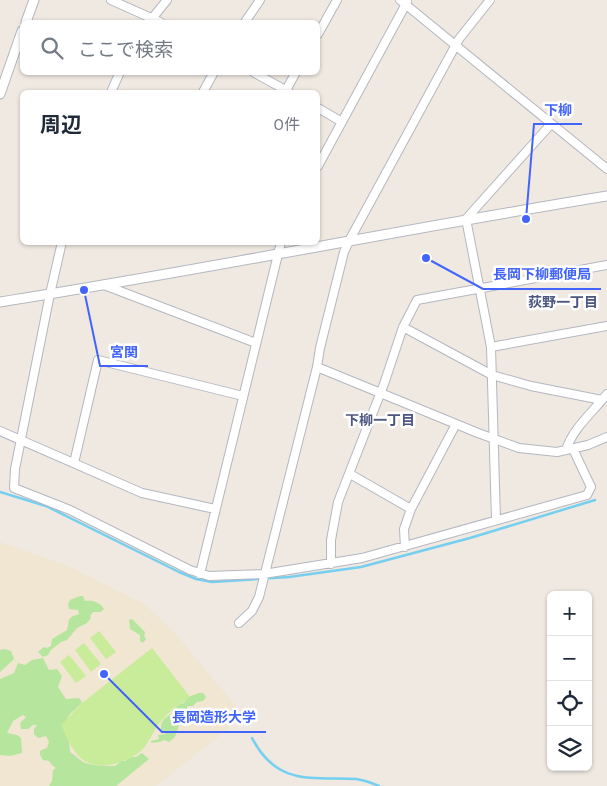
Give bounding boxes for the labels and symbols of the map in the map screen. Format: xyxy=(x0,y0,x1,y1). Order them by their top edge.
callout: 下柳 xyxy=(534,95,582,124)
text: 下柳 xyxy=(544,101,572,118)
callout: 長岡下柳郵便局 xyxy=(483,260,601,289)
text: 長岡下柳郵便局 xyxy=(493,265,591,282)
district label: 荻野一丁目 xyxy=(528,293,598,310)
callout: 宮関 xyxy=(100,337,148,366)
text: 宮関 xyxy=(110,343,138,360)
district label: 下柳一丁目 xyxy=(345,411,415,428)
callout: 長岡造形大学 xyxy=(162,703,266,732)
text: 長岡造形大学 xyxy=(172,708,256,725)

